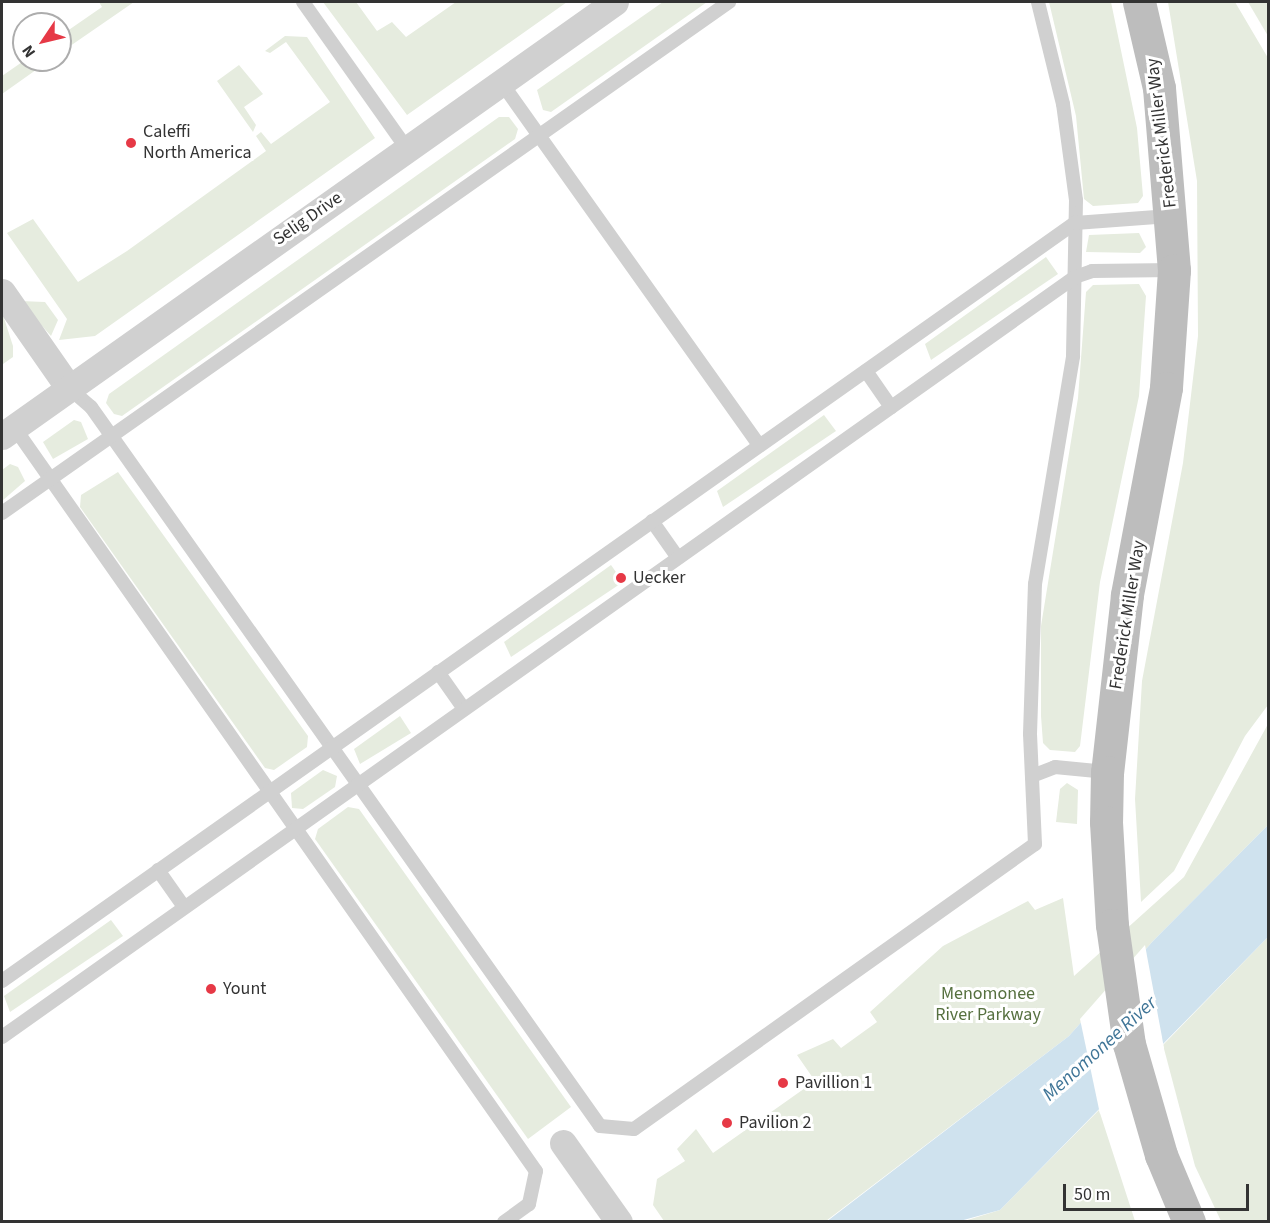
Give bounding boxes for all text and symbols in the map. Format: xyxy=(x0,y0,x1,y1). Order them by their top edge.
north arrow xyxy=(12,12,72,72)
text: N xyxy=(17,41,41,62)
street label: Frederick Miller Way xyxy=(1142,57,1182,209)
place label: Caleffi North America xyxy=(143,122,252,164)
marker: Caleffi North America xyxy=(124,136,138,150)
street label: Selig Drive xyxy=(269,187,347,251)
street label: Frederick Miller Way xyxy=(1106,539,1150,691)
place label: Uecker xyxy=(633,567,686,589)
marker: Uecker xyxy=(614,571,628,585)
place label: Yount xyxy=(223,978,266,1000)
marker: Yount xyxy=(204,982,218,996)
park label: Menomonee River Parkway xyxy=(935,984,1041,1026)
water label: Menomonee River xyxy=(1038,991,1162,1107)
place label: Pavillion 1 xyxy=(795,1072,872,1094)
marker: Pavillion 1 xyxy=(776,1076,790,1090)
place label: Pavilion 2 xyxy=(739,1112,811,1134)
marker: Pavilion 2 xyxy=(720,1116,734,1130)
scale bar xyxy=(1066,1172,1252,1210)
text: 50 m xyxy=(1074,1182,1110,1207)

